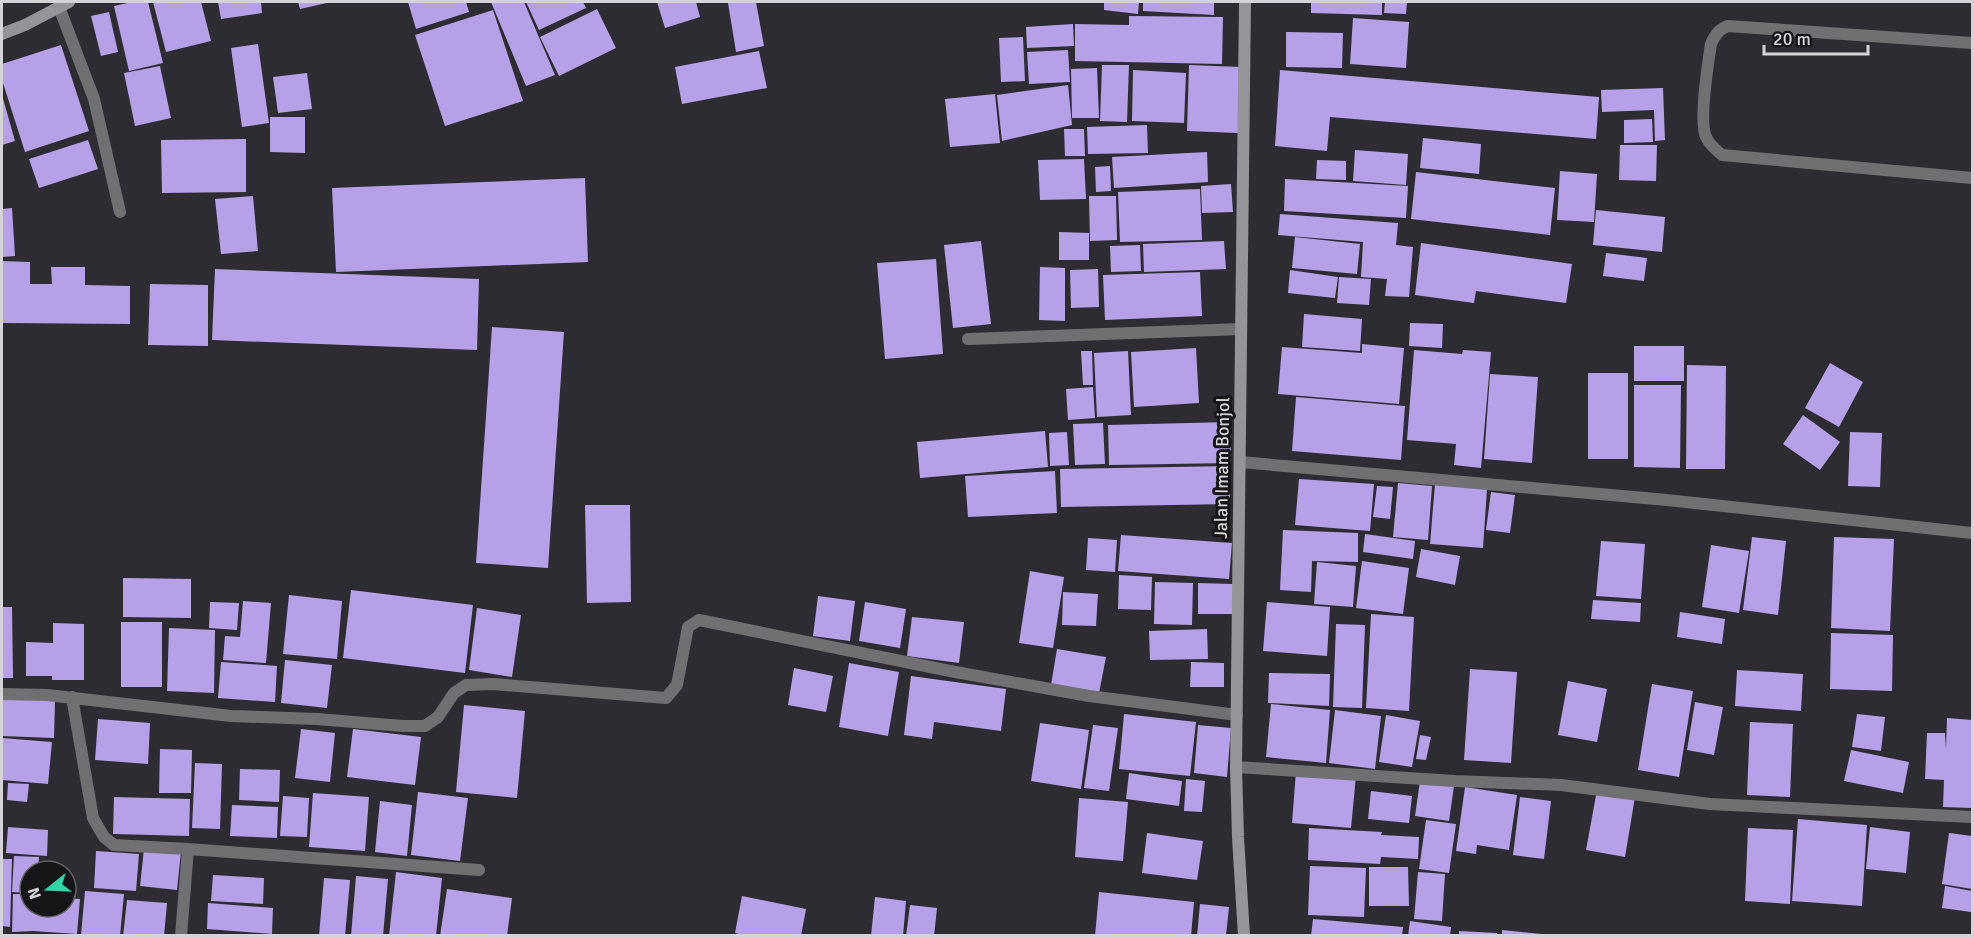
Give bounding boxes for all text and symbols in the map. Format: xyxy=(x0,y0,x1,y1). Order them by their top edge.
scale bar xyxy=(1764,18,1868,56)
text: 20 m xyxy=(1773,28,1811,50)
street label: Jalan Imam Bonjol xyxy=(1210,397,1234,539)
north arrow xyxy=(18,859,78,919)
text: N xyxy=(23,885,46,902)

